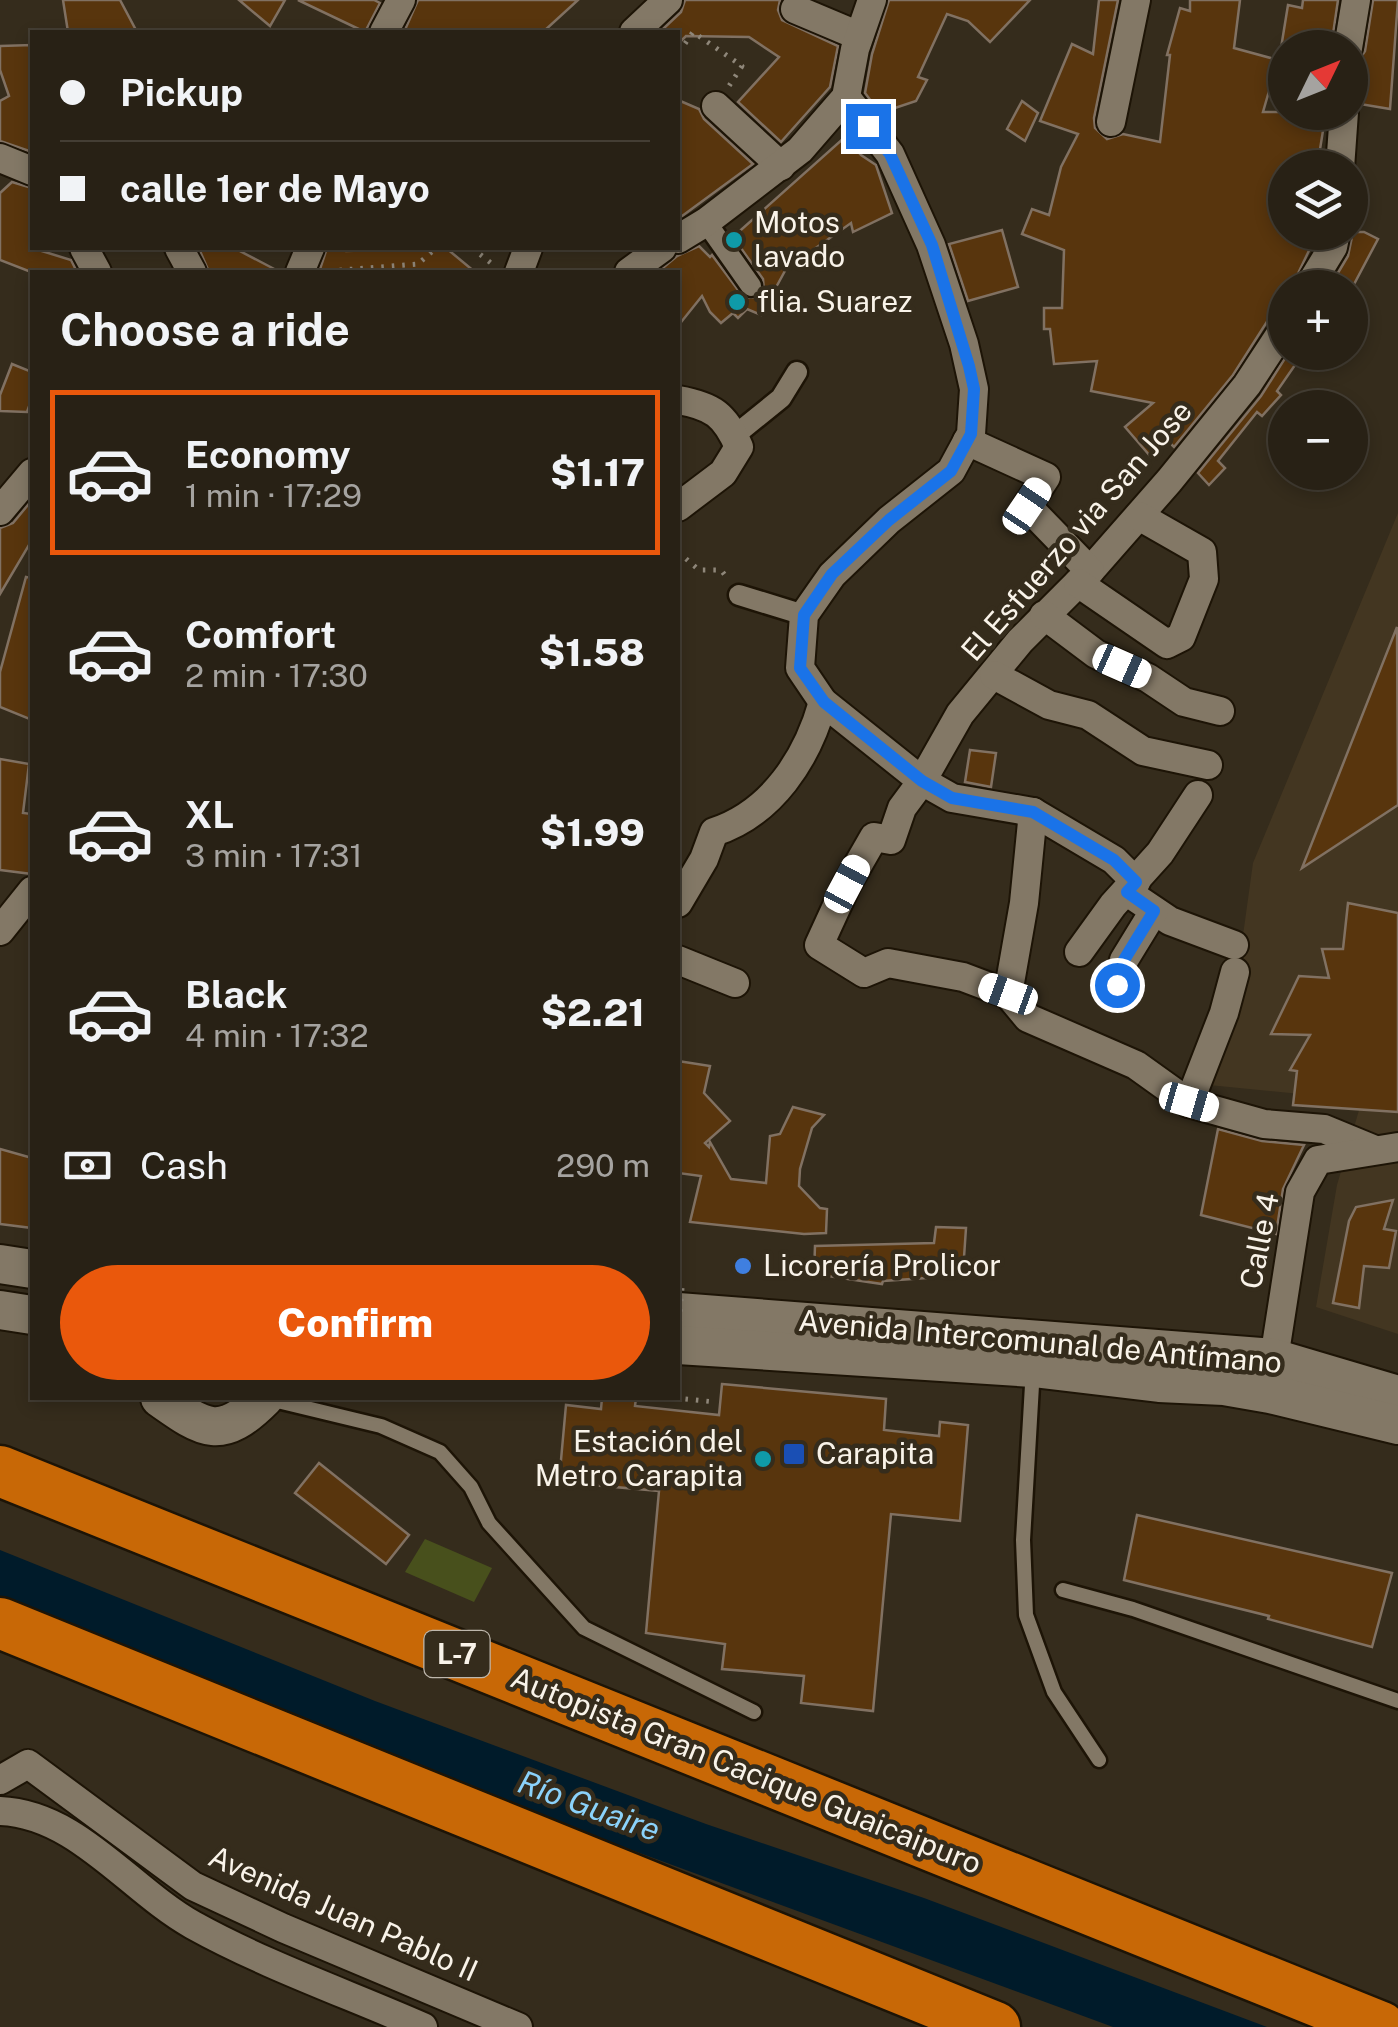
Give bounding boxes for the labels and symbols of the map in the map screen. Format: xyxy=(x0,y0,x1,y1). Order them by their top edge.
north arrow xyxy=(1268,30,1368,130)
route end xyxy=(846,104,891,149)
place label: Motos lavado xyxy=(754,204,845,274)
marker: Motos lavado xyxy=(723,229,745,251)
place label: flia. Suarez xyxy=(757,283,912,319)
marker: flia. Suarez xyxy=(726,291,748,313)
street label: El Esfuerzo via San Jose xyxy=(953,393,1199,668)
car xyxy=(998,473,1056,539)
car xyxy=(1088,640,1156,692)
car xyxy=(820,850,874,918)
route start xyxy=(1095,963,1140,1008)
car xyxy=(975,970,1041,1018)
car xyxy=(1156,1079,1222,1125)
street label: Calle 4 xyxy=(1232,1190,1286,1292)
place label: Licorería Prolicor xyxy=(763,1247,1001,1283)
marker: Licorería Prolicor xyxy=(732,1255,754,1277)
street label: Avenida Intercomunal de Antímano xyxy=(797,1302,1283,1380)
place label: Estación del Metro Carapita xyxy=(535,1423,743,1493)
place label: Carapita xyxy=(816,1435,934,1471)
marker: Carapita xyxy=(781,1441,807,1467)
marker: Estación del Metro Carapita xyxy=(752,1448,774,1470)
road number: L-7 xyxy=(424,1631,490,1677)
street label: Autopista Gran Cacique Guaicaipuro xyxy=(506,1659,987,1881)
water label: Río Guaire xyxy=(513,1763,665,1848)
street label: Avenida Juan Pablo II xyxy=(203,1838,484,1989)

